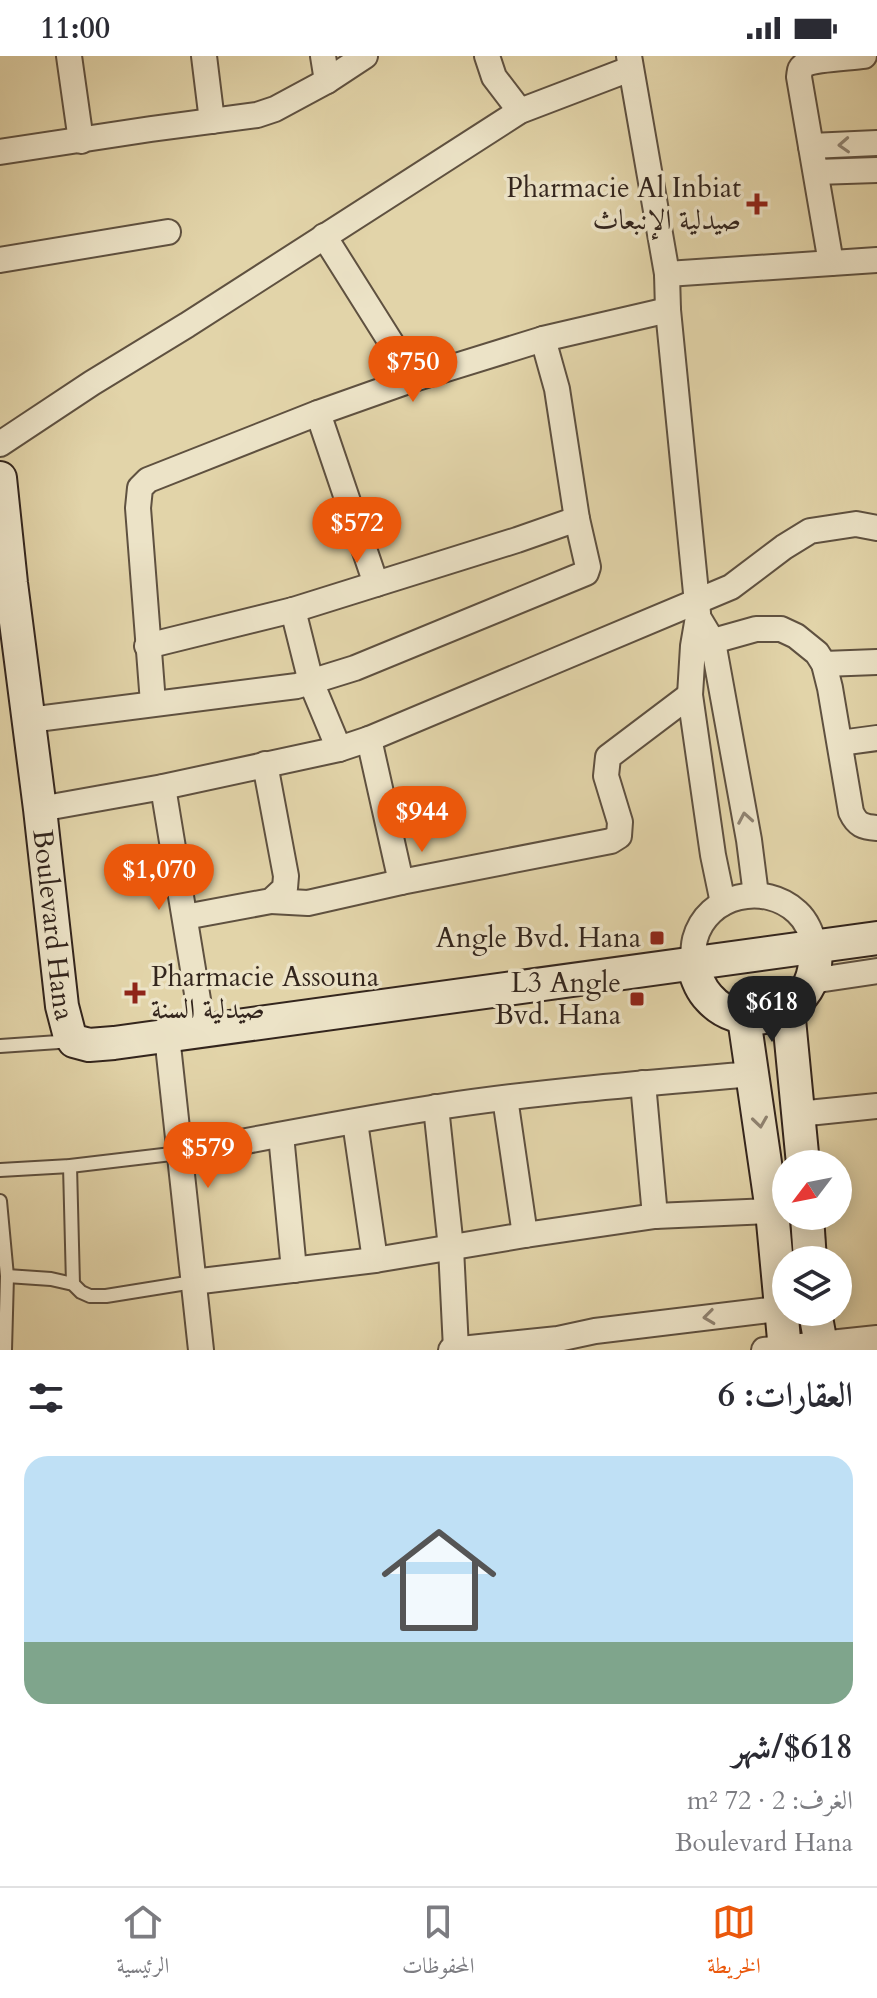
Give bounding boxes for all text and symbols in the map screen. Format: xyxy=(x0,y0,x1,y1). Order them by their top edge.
text: 11:00 xyxy=(40,8,110,49)
one-way arrow xyxy=(837,136,850,153)
place label: Pharmacie Al Inbiat صيدلية الإنبعاث xyxy=(506,169,741,241)
marker: Pharmacie Al Inbiat صيدلية الإنبعاث xyxy=(748,195,766,213)
pin: $750 xyxy=(366,336,460,404)
text: $750 xyxy=(386,344,440,379)
pin: $572 xyxy=(310,497,404,565)
text: $572 xyxy=(330,505,384,540)
pin: $944 xyxy=(375,786,469,854)
text: $944 xyxy=(395,794,449,829)
one-way arrow xyxy=(738,811,755,825)
street label: Boulevard Hana xyxy=(23,827,84,1025)
pin: $1,070 xyxy=(94,844,224,912)
text: $1,070 xyxy=(122,852,196,887)
place label: Angle Bvd. Hana xyxy=(436,919,641,957)
marker: Angle Bvd. Hana xyxy=(648,929,666,947)
place label: Pharmacie Assouna صيدلية السنة xyxy=(151,958,379,1028)
place label: L3 Angle Bvd. Hana xyxy=(495,964,621,1034)
pin: $618 xyxy=(725,976,819,1044)
marker: Pharmacie Assouna صيدلية السنة xyxy=(126,984,144,1002)
text: $618 xyxy=(745,984,799,1019)
marker: L3 Angle Bvd. Hana xyxy=(628,990,646,1008)
one-way arrow xyxy=(751,1115,768,1129)
pin: $579 xyxy=(161,1122,255,1190)
text: $579 xyxy=(181,1130,235,1165)
north arrow xyxy=(772,1150,852,1230)
map controls xyxy=(772,1150,852,1326)
button: layers xyxy=(772,1246,852,1326)
one-way arrow xyxy=(702,1308,715,1325)
text: العقارات: 6 xyxy=(718,1372,853,1418)
icon: filters xyxy=(24,1376,68,1420)
icon: home xyxy=(367,1508,511,1652)
text: $618/شهر xyxy=(732,1724,853,1770)
text: الغرف: 2 · 72 m² xyxy=(687,1783,853,1818)
text: Boulevard Hana xyxy=(675,1825,853,1860)
tab: الرئيسية xyxy=(116,1900,169,1987)
tab: المحفوظات xyxy=(402,1900,474,1987)
tab: الخريطة xyxy=(707,1900,761,1987)

